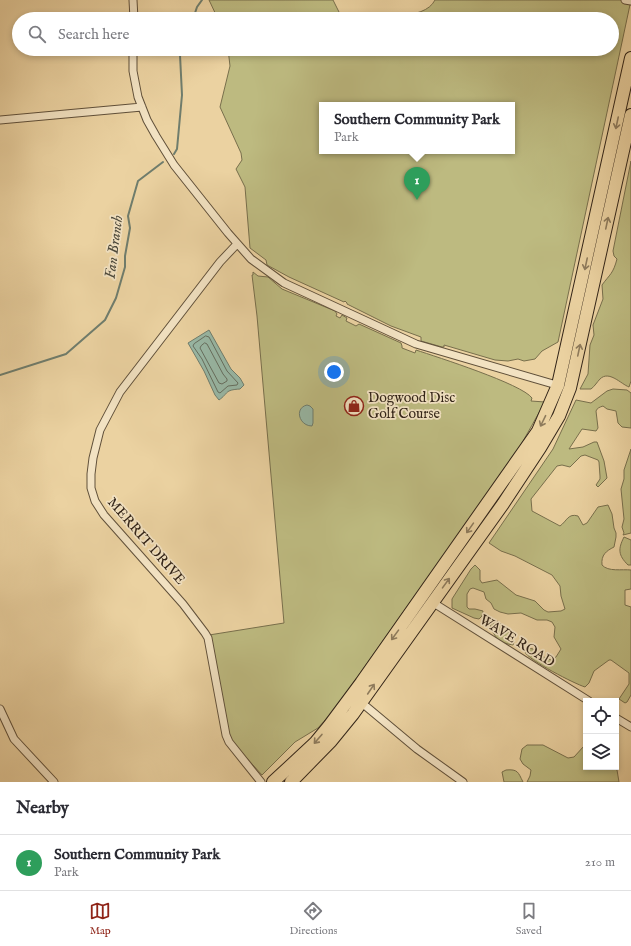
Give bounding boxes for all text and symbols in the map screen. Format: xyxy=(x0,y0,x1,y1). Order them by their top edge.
search box xyxy=(12,12,619,56)
icon: search xyxy=(26,23,48,45)
text: Search here xyxy=(58,25,129,44)
popup xyxy=(319,102,515,154)
text: Southern Community Park xyxy=(334,110,500,129)
one-way arrow xyxy=(612,116,620,129)
text: Park xyxy=(334,129,359,146)
pin: 1 xyxy=(404,167,430,200)
water label: Fan Branch xyxy=(101,214,127,280)
one-way arrow xyxy=(603,217,611,230)
one-way arrow xyxy=(581,257,589,270)
one-way arrow xyxy=(575,344,583,357)
your location xyxy=(324,362,344,382)
place label: Dogwood Disc Golf Course xyxy=(368,389,455,423)
shop icon: Dogwood Disc Golf Course xyxy=(343,395,365,417)
one-way arrow xyxy=(539,415,546,427)
street label: MERRIT DRIVE xyxy=(103,494,189,589)
one-way arrow xyxy=(466,522,474,533)
one-way arrow xyxy=(442,578,450,589)
street label: WAVE ROAD xyxy=(476,611,558,671)
one-way arrow xyxy=(391,629,400,640)
one-way arrow xyxy=(367,684,375,695)
map controls xyxy=(583,698,619,770)
button: locate xyxy=(583,698,619,734)
one-way arrow xyxy=(314,734,323,744)
button: layers xyxy=(583,734,619,770)
text: Nearby xyxy=(16,798,69,819)
text: Southern Community Park xyxy=(54,845,220,864)
text: 1 xyxy=(27,854,31,871)
text: 210 m xyxy=(585,854,615,871)
text: Park xyxy=(54,864,79,881)
tab: Map xyxy=(89,900,111,938)
tab: Directions xyxy=(290,900,337,938)
tab: Saved xyxy=(516,900,542,938)

